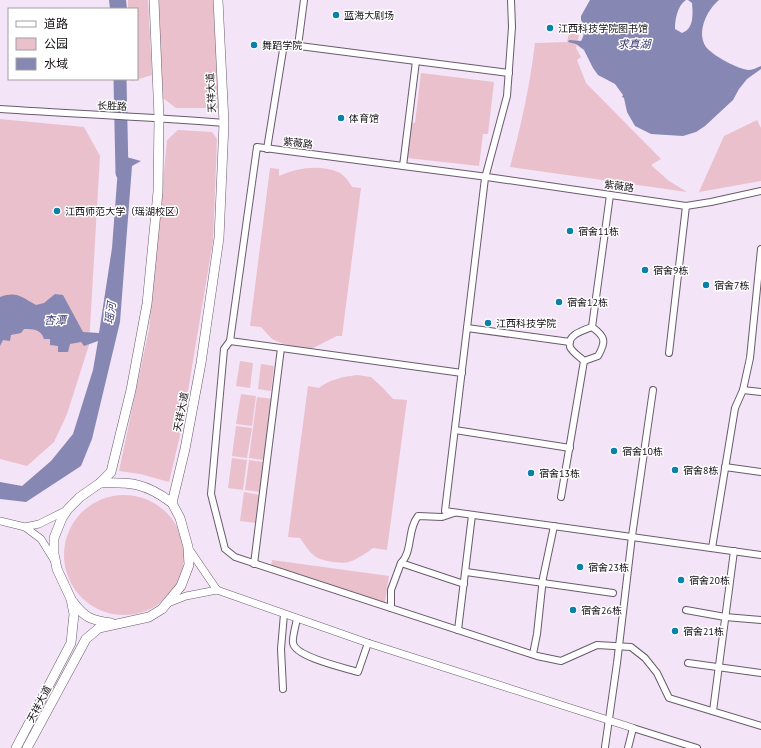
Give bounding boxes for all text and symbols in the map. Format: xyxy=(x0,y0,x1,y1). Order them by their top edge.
legend xyxy=(8,8,138,80)
place label: 蓝海大剧场 xyxy=(344,9,394,22)
marker: 蓝海大剧场 xyxy=(331,10,341,20)
text: 道路 xyxy=(44,16,68,31)
place label: 江西科技学院图书馆 xyxy=(558,22,648,35)
marker: 江西科技学院图书馆 xyxy=(545,23,555,33)
text: 公园 xyxy=(44,36,68,51)
water label: 求真湖 xyxy=(618,37,652,51)
place label: 舞蹈学院 xyxy=(262,39,302,52)
marker: 舞蹈学院 xyxy=(249,40,259,50)
text: 水域 xyxy=(44,56,68,71)
street label: 天祥大道 xyxy=(203,73,219,113)
street label: 长胜路 xyxy=(97,99,127,113)
place label: 体育馆 xyxy=(349,112,379,125)
marker: 体育馆 xyxy=(336,113,346,123)
street label: 紫薇路 xyxy=(282,135,314,151)
street label: 紫薇路 xyxy=(603,177,635,195)
place label: 江西师范大学（瑶湖校区） xyxy=(65,205,185,218)
marker: 江西师范大学（瑶湖校区） xyxy=(52,206,62,216)
place label: 宿舍11栋 xyxy=(578,225,619,238)
marker: 宿舍11栋 xyxy=(565,226,575,236)
place label: 宿舍9栋 xyxy=(653,264,688,277)
marker: 宿舍9栋 xyxy=(640,265,650,275)
place label: 宿舍7栋 xyxy=(714,279,749,292)
marker: 宿舍7栋 xyxy=(701,280,711,290)
place label: 宿舍12栋 xyxy=(567,296,608,309)
marker: 宿舍12栋 xyxy=(554,297,564,307)
water label: 瑶河 xyxy=(102,299,119,325)
water label: 杏潭 xyxy=(44,313,68,327)
place label: 江西科技学院 xyxy=(496,317,556,330)
marker: 江西科技学院 xyxy=(483,318,493,328)
street label: 天祥大道 xyxy=(171,391,191,433)
place label: 宿舍10栋 xyxy=(622,445,663,458)
marker: 宿舍10栋 xyxy=(609,446,619,456)
place label: 宿舍8栋 xyxy=(683,464,718,477)
marker: 宿舍8栋 xyxy=(670,465,680,475)
place label: 宿舍13栋 xyxy=(539,467,580,480)
marker: 宿舍13栋 xyxy=(526,468,536,478)
place label: 宿舍23栋 xyxy=(588,561,629,574)
marker: 宿舍23栋 xyxy=(575,562,585,572)
place label: 宿舍20栋 xyxy=(689,574,730,587)
marker: 宿舍20栋 xyxy=(676,575,686,585)
place label: 宿舍26栋 xyxy=(581,604,622,617)
marker: 宿舍26栋 xyxy=(568,605,578,615)
place label: 宿舍21栋 xyxy=(683,625,724,638)
marker: 宿舍21栋 xyxy=(670,626,680,636)
street label: 天祥大道 xyxy=(24,683,54,725)

